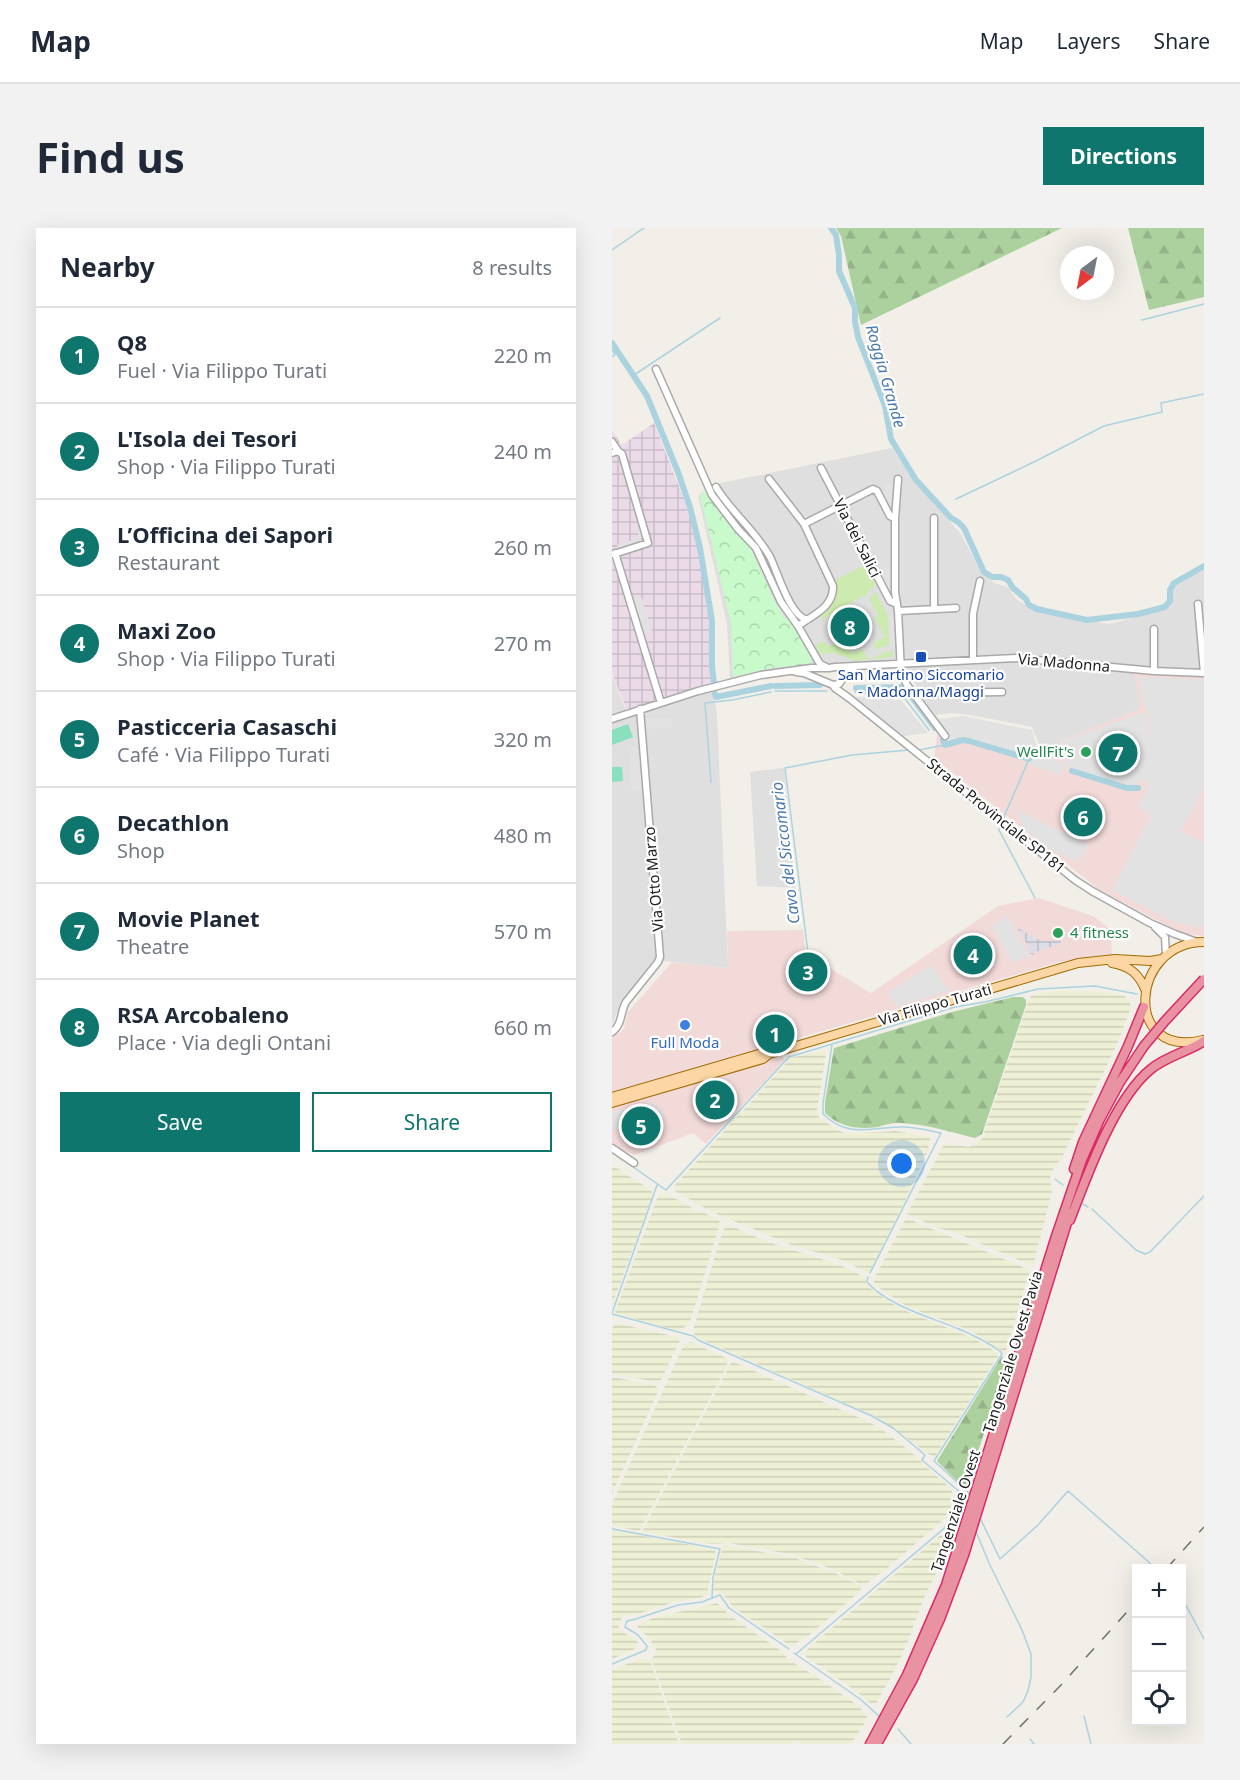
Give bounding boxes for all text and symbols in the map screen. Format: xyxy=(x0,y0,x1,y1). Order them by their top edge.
text: Map xyxy=(30,22,91,60)
text: Map xyxy=(980,27,1024,55)
text: Layers xyxy=(1057,27,1121,55)
text: Share xyxy=(1154,27,1210,55)
button: Directions xyxy=(1043,127,1204,185)
text: Find us xyxy=(36,128,185,185)
north arrow xyxy=(1060,246,1114,300)
text: Nearby xyxy=(60,249,155,285)
text: 8 results xyxy=(472,254,552,281)
water label: Roggia Grande xyxy=(861,322,911,430)
text: Q8 xyxy=(117,327,147,357)
text: 1 xyxy=(74,342,85,369)
text: 220 m xyxy=(494,342,552,369)
text: Fuel · Via Filippo Turati xyxy=(117,357,327,384)
text: L'Isola dei Tesori xyxy=(117,423,297,453)
text: 2 xyxy=(74,438,85,465)
text: 240 m xyxy=(494,438,552,465)
text: Shop · Via Filippo Turati xyxy=(117,453,336,480)
street label: Via dei Salici xyxy=(829,495,886,580)
text: L’Officina dei Sapori xyxy=(117,519,333,549)
text: 3 xyxy=(74,534,85,561)
text: 260 m xyxy=(494,534,552,561)
text: Restaurant xyxy=(117,549,220,576)
pin: 8 xyxy=(830,604,870,650)
text: Maxi Zoo xyxy=(117,615,216,645)
text: 4 xyxy=(74,630,85,657)
text: 270 m xyxy=(494,630,552,657)
text: Shop · Via Filippo Turati xyxy=(117,645,336,672)
street label: Via Madonna xyxy=(1017,648,1111,676)
marker: San Martino Siccomario - Madonna/Maggi xyxy=(914,650,928,664)
place label: San Martino Siccomario - Madonna/Maggi xyxy=(838,664,1004,701)
text: Pasticceria Casaschi xyxy=(117,711,337,741)
text: 5 xyxy=(74,726,85,753)
text: 320 m xyxy=(494,726,552,753)
pin: 7 xyxy=(1098,730,1138,776)
text: Café · Via Filippo Turati xyxy=(117,741,330,768)
place label: WellFit's xyxy=(1017,741,1074,761)
marker: WellFit's xyxy=(1079,745,1093,759)
street label: Strada Provinciale SP181 xyxy=(923,753,1070,877)
water label: Cavo del Siccomario xyxy=(765,781,805,925)
pin: 6 xyxy=(1064,794,1102,840)
text: Decathlon xyxy=(117,807,229,837)
text: 6 xyxy=(74,822,85,849)
text: 480 m xyxy=(494,822,552,849)
street label: Via Otto Marzo xyxy=(638,826,668,932)
text: Shop xyxy=(117,837,165,864)
text: Movie Planet xyxy=(117,903,259,933)
text: 7 xyxy=(74,918,85,945)
text: 570 m xyxy=(494,918,552,945)
place label: 4 fitness xyxy=(1070,922,1129,942)
marker: 4 fitness xyxy=(1051,926,1065,940)
pin: 4 xyxy=(954,932,992,978)
text: Theatre xyxy=(117,933,189,960)
pin: 3 xyxy=(788,950,828,994)
street label: Via Filippo Turati xyxy=(876,978,993,1030)
text: RSA Arcobaleno xyxy=(117,999,289,1029)
pin: 1 xyxy=(756,1012,794,1056)
text: 8 xyxy=(74,1014,85,1041)
text: 660 m xyxy=(494,1014,552,1041)
marker: Full Moda xyxy=(678,1018,692,1032)
text: Place · Via degli Ontani xyxy=(117,1029,331,1056)
place label: Full Moda xyxy=(650,1032,720,1052)
pin: 2 xyxy=(696,1078,734,1122)
button: Save xyxy=(60,1092,300,1152)
button: Share xyxy=(312,1092,552,1152)
pin: 5 xyxy=(621,1104,660,1148)
your location xyxy=(887,1149,916,1178)
street label: Tangenziale Ovest Pavia xyxy=(978,1268,1046,1435)
street label: Tangenziale Ovest xyxy=(926,1446,984,1575)
map controls xyxy=(1132,1564,1186,1726)
button: + xyxy=(1132,1564,1186,1618)
button: − xyxy=(1132,1618,1186,1672)
button: locate xyxy=(1132,1672,1186,1726)

